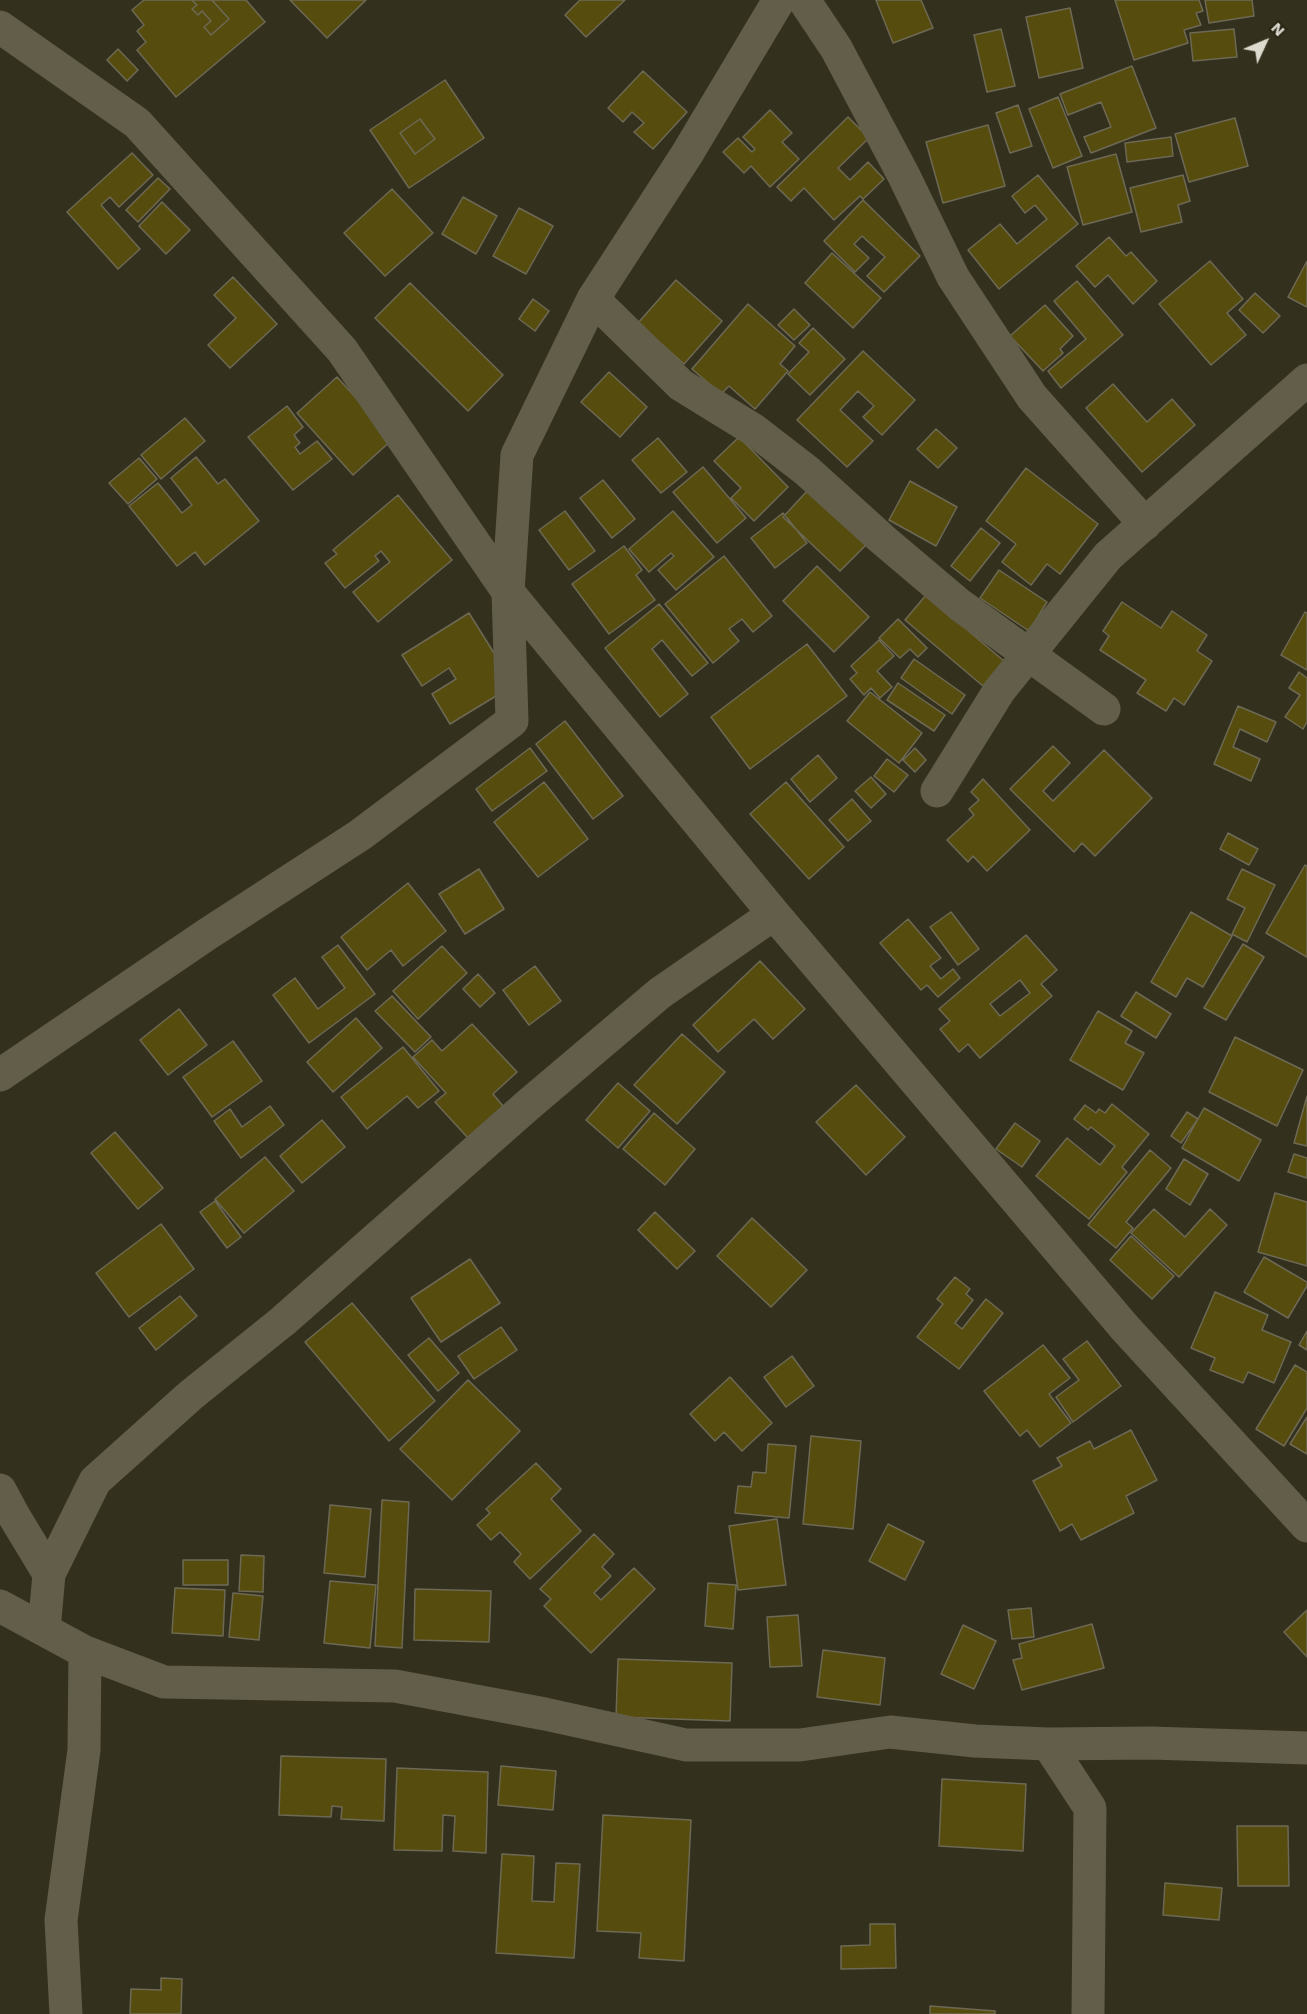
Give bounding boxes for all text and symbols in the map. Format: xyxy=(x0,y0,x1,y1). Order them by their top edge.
north arrow xyxy=(1235,12,1295,72)
text: N xyxy=(1267,18,1289,40)

